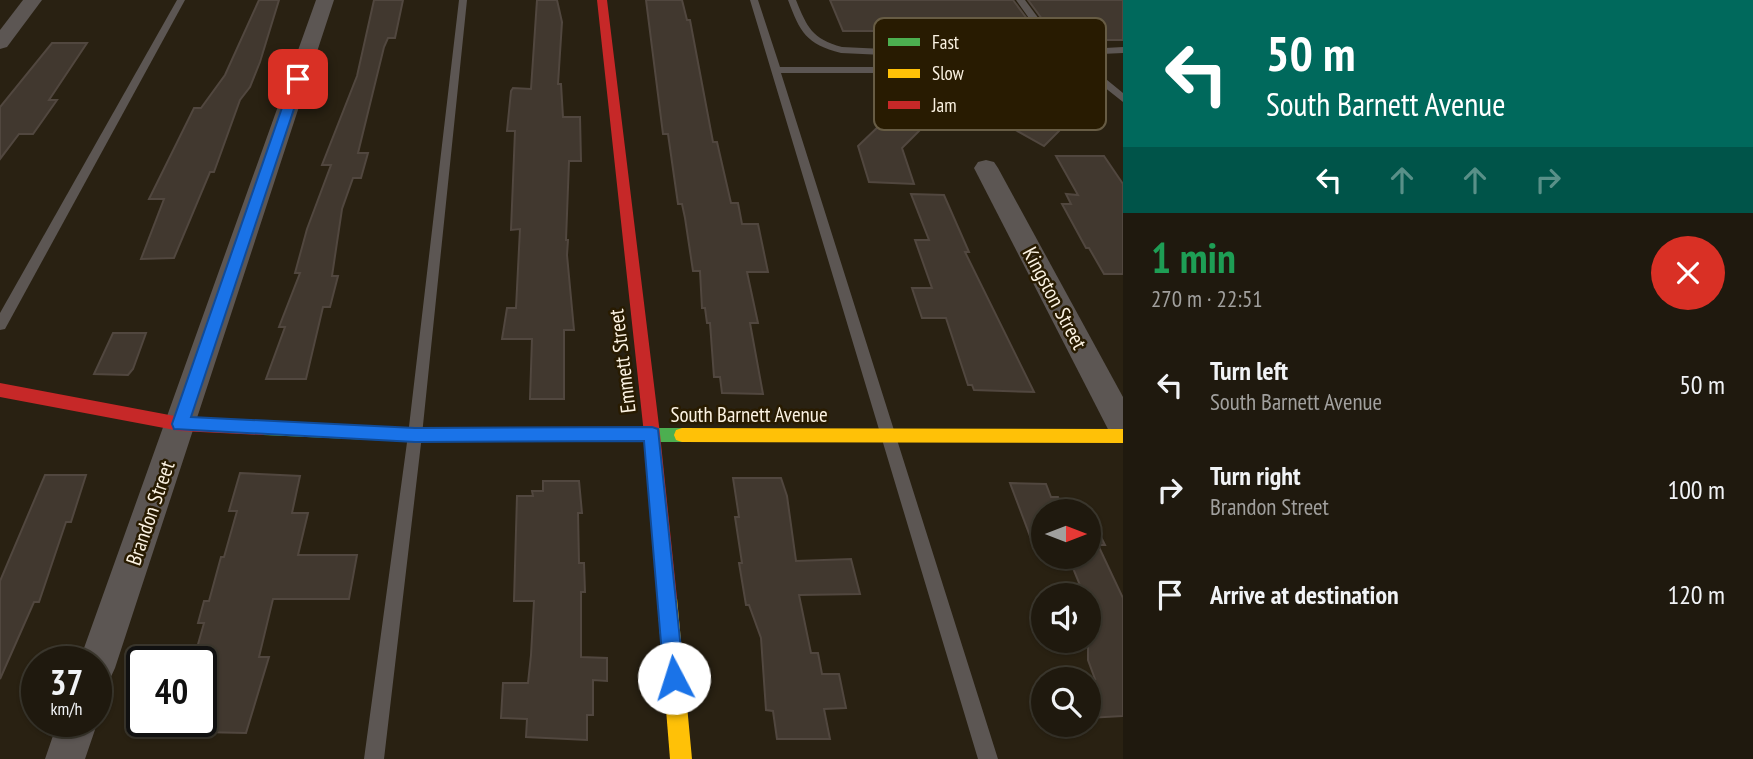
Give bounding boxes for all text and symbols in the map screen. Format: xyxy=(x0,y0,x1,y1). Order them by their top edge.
legend xyxy=(874,18,1106,130)
text: 50 m xyxy=(1266,21,1355,85)
icon: left xyxy=(1151,28,1242,119)
text: Fast xyxy=(932,30,960,54)
pin xyxy=(268,49,328,109)
icon: arrive xyxy=(279,60,317,98)
text: Slow xyxy=(932,61,965,85)
text: South Barnett Avenue xyxy=(1266,83,1505,125)
text: Jam xyxy=(931,93,957,117)
icon: left xyxy=(1310,161,1348,199)
icon: ahead xyxy=(1383,161,1421,199)
icon: ahead xyxy=(1456,161,1494,199)
icon: right xyxy=(1529,161,1567,199)
text: 1 min xyxy=(1151,230,1236,285)
button: close xyxy=(1651,236,1725,310)
street label: Kingston Street xyxy=(1017,242,1093,354)
text: 270 m · 22:51 xyxy=(1151,284,1263,313)
street label: Emmett Street xyxy=(602,307,642,415)
text: Turn left xyxy=(1210,354,1288,387)
icon: left xyxy=(1151,366,1189,404)
text: 50 m xyxy=(1679,368,1725,401)
text: South Barnett Avenue xyxy=(1210,387,1382,416)
street label: South Barnett Avenue xyxy=(670,401,828,428)
street label: Brandon Street xyxy=(120,457,181,569)
text: Turn right xyxy=(1210,459,1301,492)
icon: right xyxy=(1151,471,1189,509)
text: 100 m xyxy=(1667,473,1725,506)
text: Brandon Street xyxy=(1210,492,1329,521)
north arrow xyxy=(1031,499,1101,569)
map controls xyxy=(1031,499,1101,737)
icon: arrive xyxy=(1151,576,1189,614)
text: Arrive at destination xyxy=(1210,578,1399,611)
text: 120 m xyxy=(1667,578,1725,611)
button: sound xyxy=(1031,583,1101,653)
position arrow xyxy=(637,641,711,715)
speed limit sign: 40 xyxy=(126,646,217,737)
text: 37 xyxy=(50,659,83,705)
button: search xyxy=(1031,667,1101,737)
text: km/h xyxy=(51,697,82,720)

